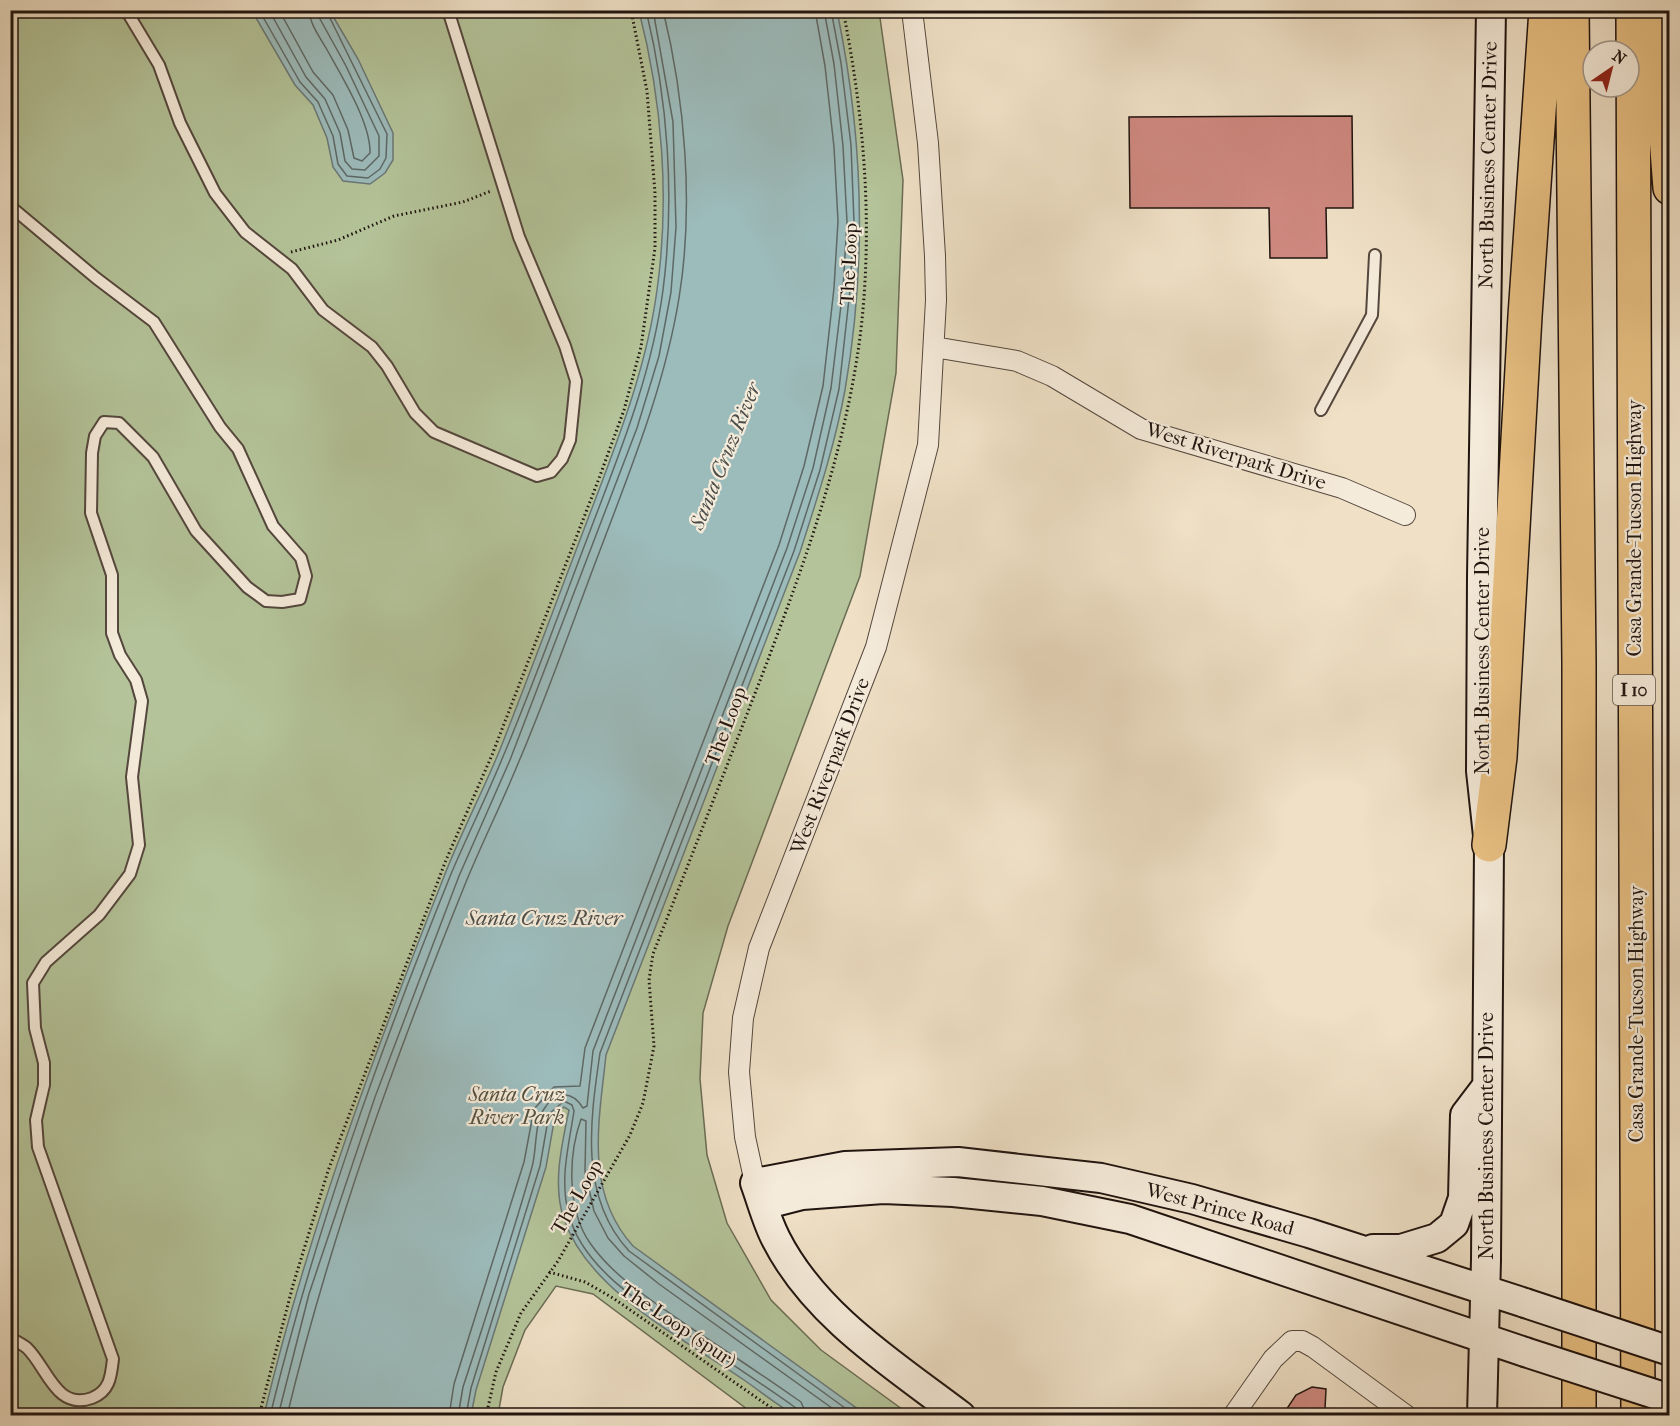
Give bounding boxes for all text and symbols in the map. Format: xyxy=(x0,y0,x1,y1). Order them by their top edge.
north arrow xyxy=(1581,39,1641,99)
street label: North Business Center Drive xyxy=(1474,41,1502,289)
text: N xyxy=(1609,46,1630,69)
street label: The Loop xyxy=(835,222,863,306)
water label: Santa Cruz River xyxy=(684,377,766,534)
street label: Casa Grande-Tucson Highway xyxy=(1623,398,1646,656)
street label: West Riverpark Drive xyxy=(1142,417,1329,494)
street label: North Business Center Drive xyxy=(1471,527,1494,775)
street label: West Riverpark Drive xyxy=(785,674,874,859)
road number: I 10 xyxy=(1613,675,1655,705)
street label: The Loop xyxy=(700,683,752,769)
street label: Casa Grande-Tucson Highway xyxy=(1625,884,1648,1142)
water label: Santa Cruz River xyxy=(465,906,624,930)
street label: North Business Center Drive xyxy=(1475,1012,1498,1260)
park label: Santa Cruz River Park xyxy=(467,1083,566,1129)
street label: The Loop xyxy=(546,1155,608,1238)
street label: West Prince Road xyxy=(1142,1178,1298,1240)
street label: The Loop (spur) xyxy=(615,1277,741,1373)

